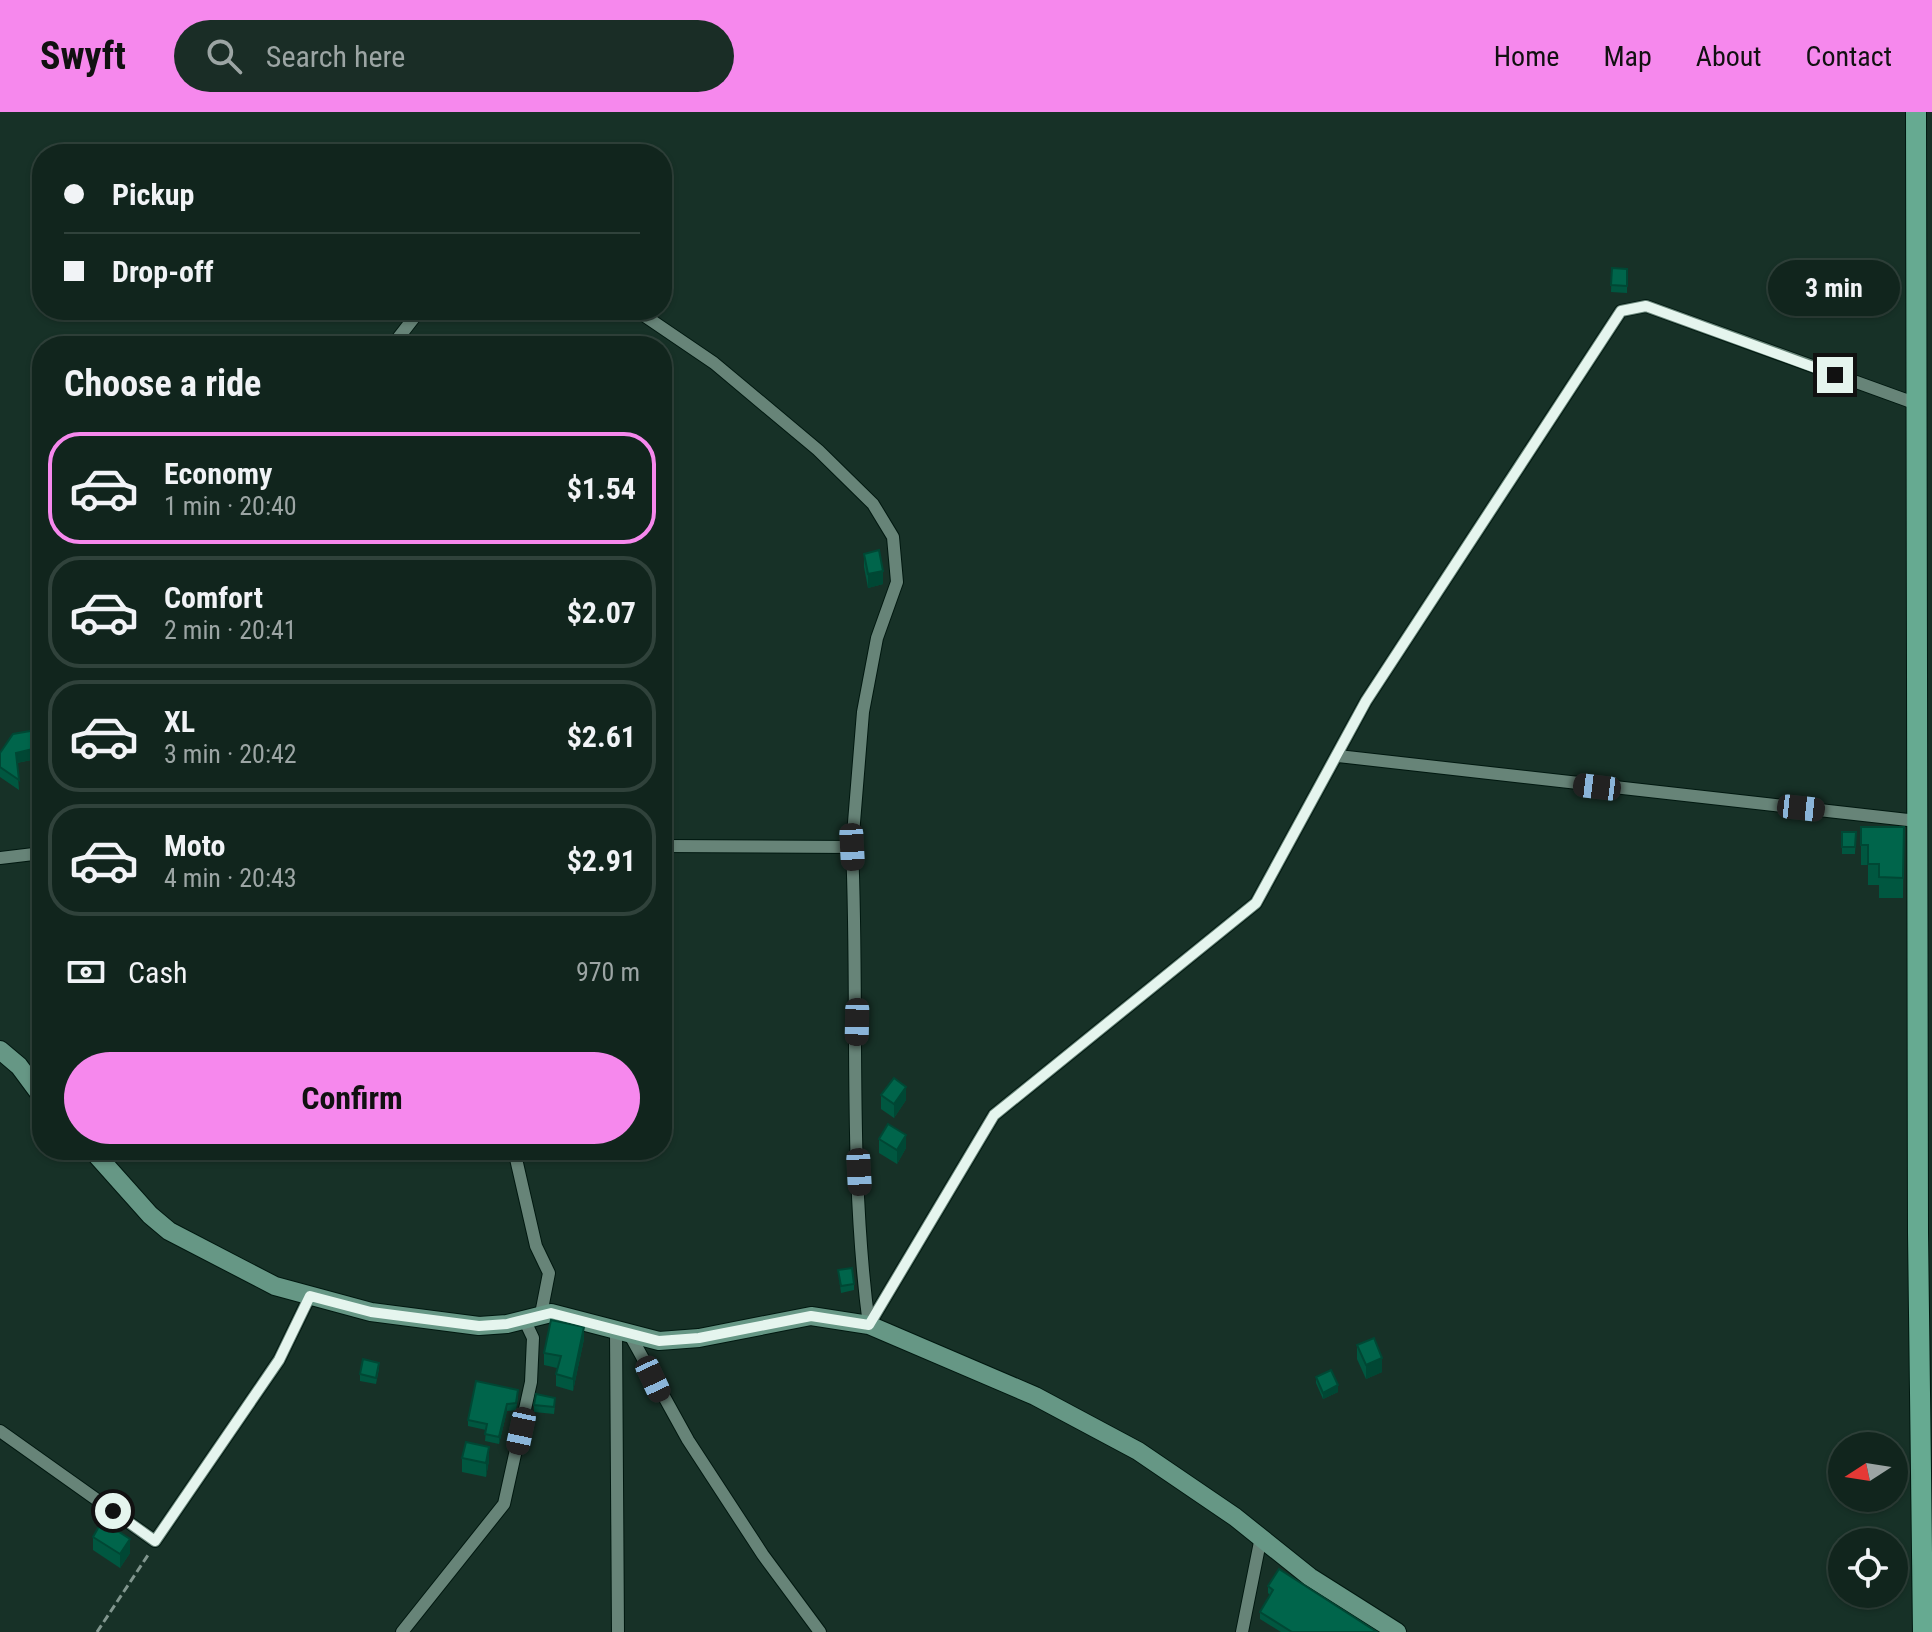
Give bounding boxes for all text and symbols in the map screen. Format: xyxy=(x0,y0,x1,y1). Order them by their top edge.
search box xyxy=(174,20,734,92)
text: Swyft xyxy=(40,34,126,78)
icon: search xyxy=(202,34,246,78)
text: Search here xyxy=(266,39,405,74)
text: Home xyxy=(1494,40,1559,73)
text: Map xyxy=(1603,40,1652,73)
text: About xyxy=(1696,40,1762,73)
text: Contact xyxy=(1806,40,1892,73)
text: Pickup xyxy=(112,177,194,212)
text: Drop-off xyxy=(112,254,214,289)
callout: 3 min xyxy=(1769,259,1901,315)
text: 3 min xyxy=(1805,273,1863,303)
route end xyxy=(1817,357,1853,393)
text: Choose a ride xyxy=(64,363,261,405)
icon: car xyxy=(68,452,140,524)
text: Economy xyxy=(164,456,272,491)
text: $1.54 xyxy=(567,471,636,506)
text: 1 min · 20:40 xyxy=(164,491,297,521)
icon: car xyxy=(68,576,140,648)
text: Comfort xyxy=(164,580,263,615)
text: $2.07 xyxy=(567,595,636,630)
text: 2 min · 20:41 xyxy=(164,615,297,645)
icon: car xyxy=(68,700,140,772)
text: XL xyxy=(164,704,195,739)
text: $2.61 xyxy=(567,719,636,754)
text: 3 min · 20:42 xyxy=(164,739,297,769)
car xyxy=(1572,772,1622,802)
car xyxy=(1776,794,1826,822)
car xyxy=(839,822,865,872)
icon: car xyxy=(68,824,140,896)
text: Moto xyxy=(164,828,225,863)
text: $2.91 xyxy=(567,843,636,878)
text: 4 min · 20:43 xyxy=(164,863,297,893)
icon: cash xyxy=(64,950,108,994)
text: Cash xyxy=(128,955,188,990)
text: 970 m xyxy=(576,957,640,987)
car xyxy=(845,998,869,1046)
button: Confirm xyxy=(64,1052,640,1144)
car xyxy=(846,1147,872,1197)
car xyxy=(632,1352,674,1406)
car xyxy=(504,1405,538,1457)
north arrow xyxy=(1828,1432,1908,1512)
map controls xyxy=(1828,1432,1908,1608)
route start xyxy=(95,1493,131,1529)
button: locate xyxy=(1828,1528,1908,1608)

